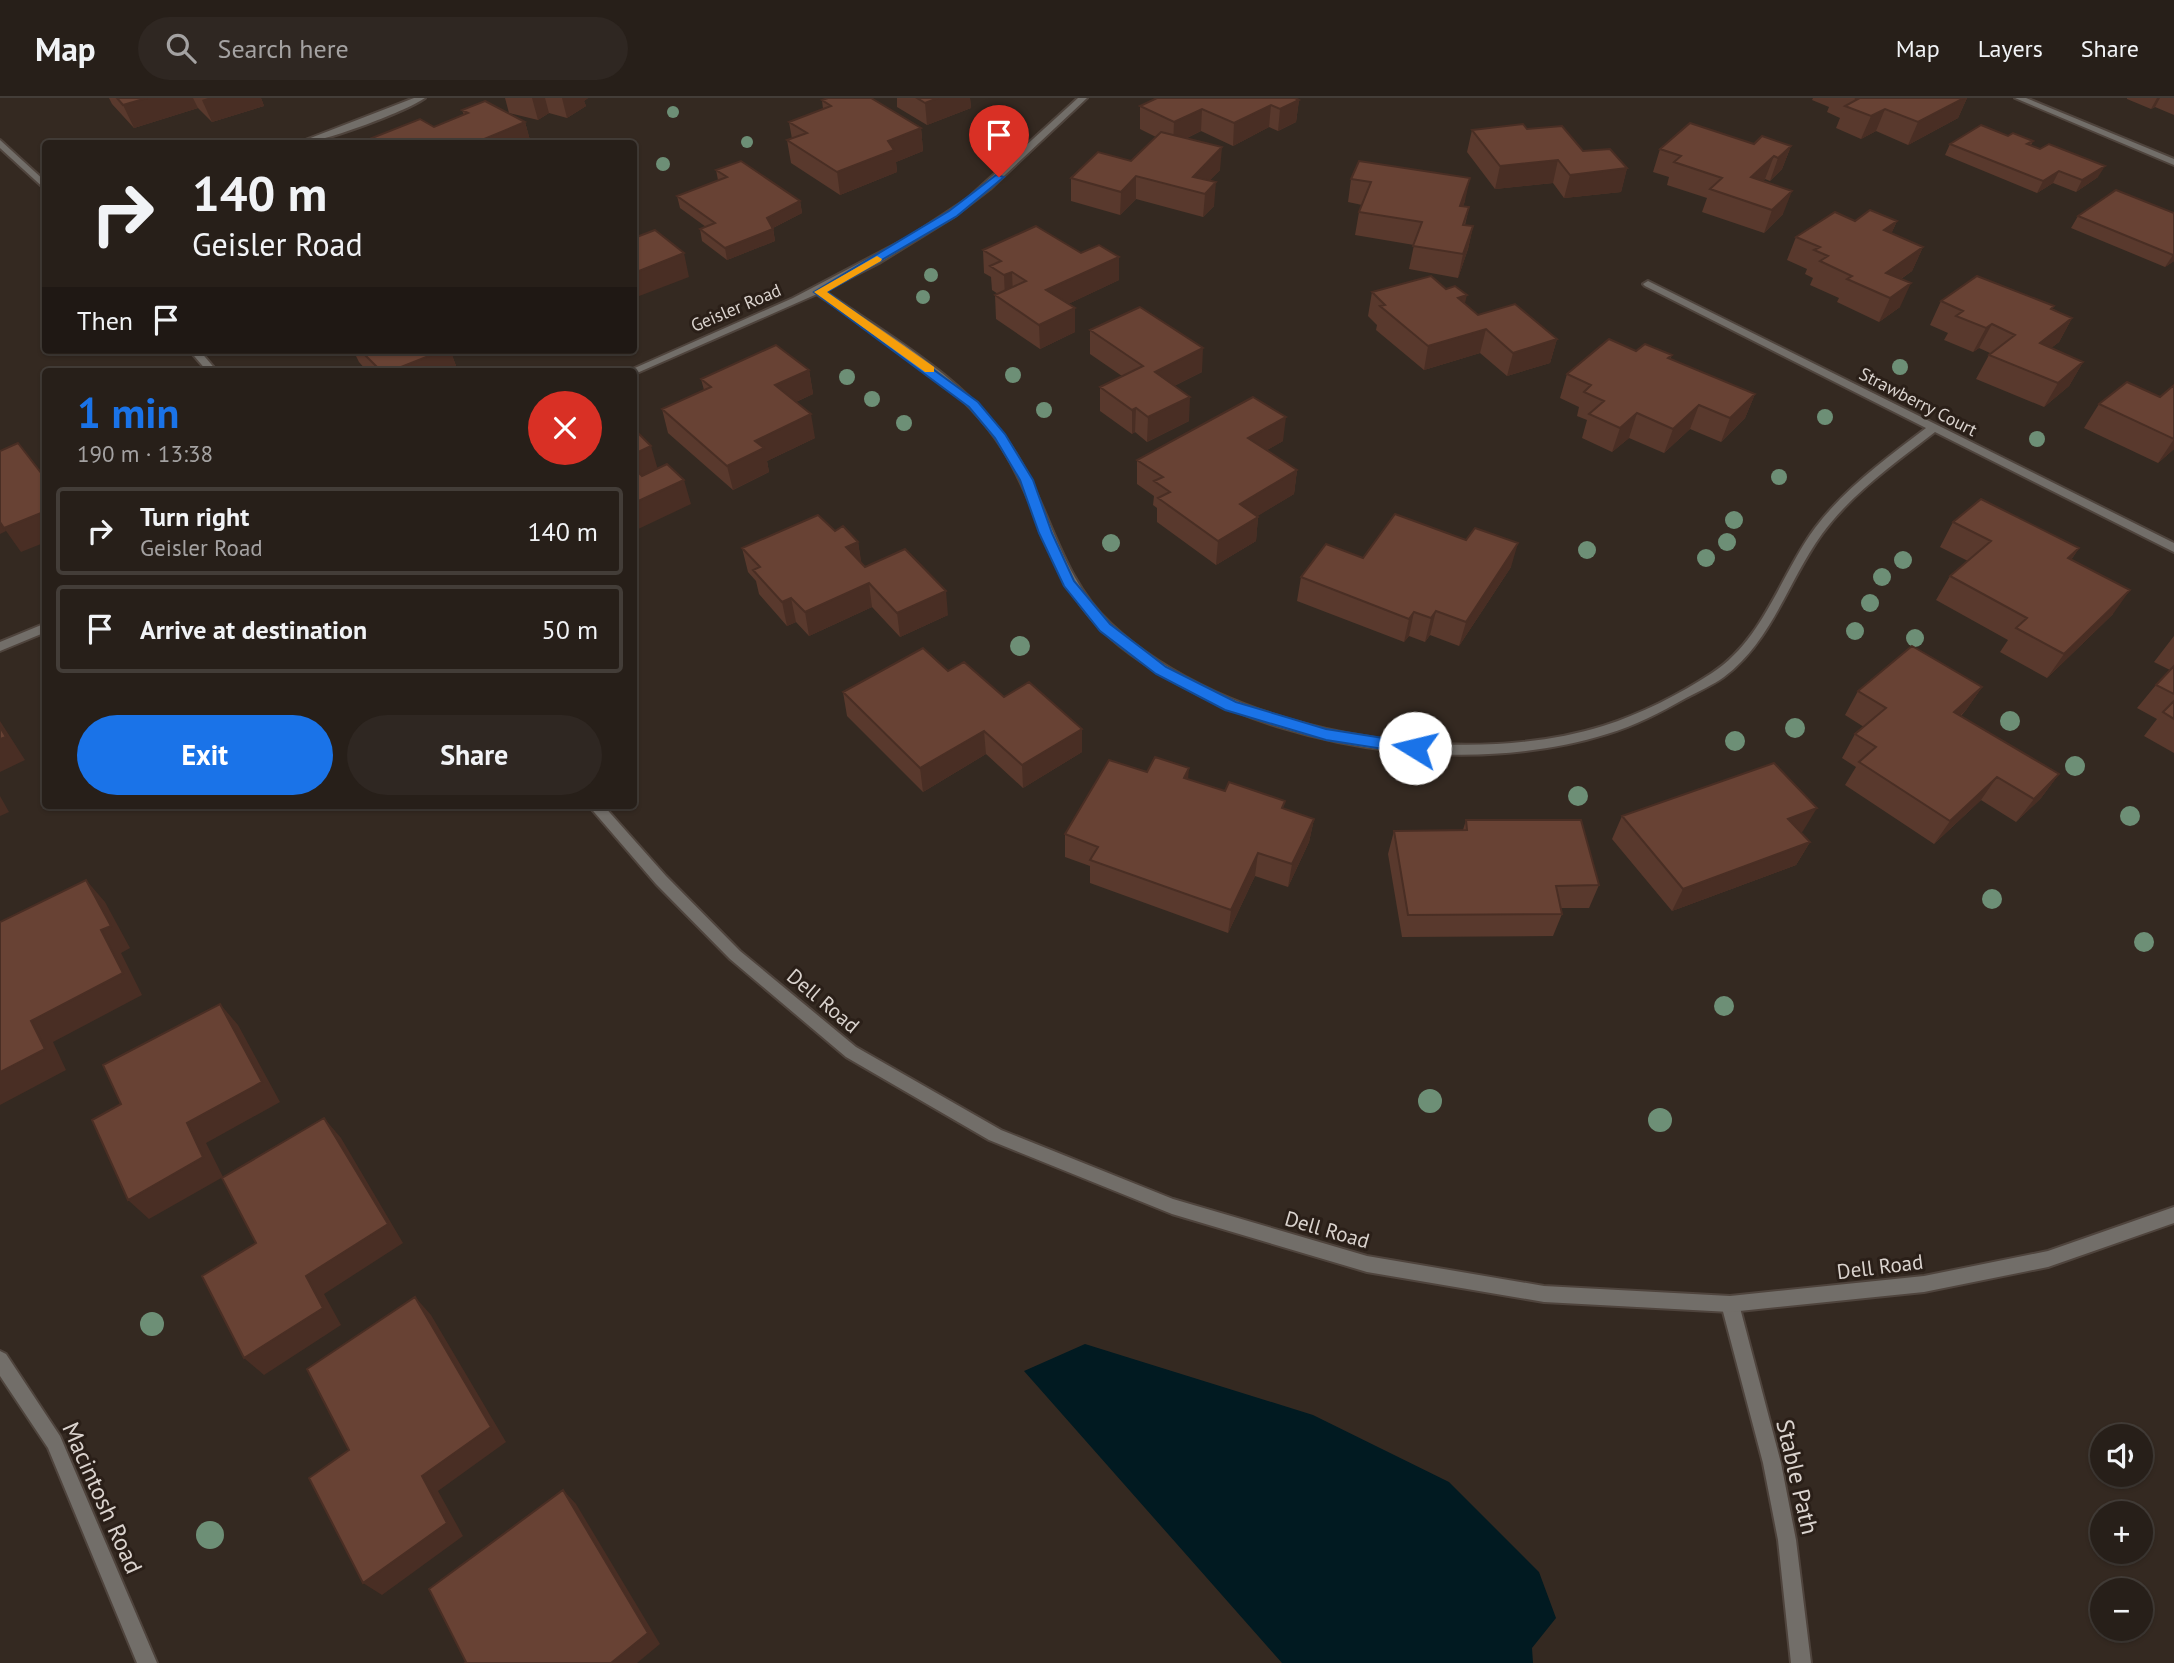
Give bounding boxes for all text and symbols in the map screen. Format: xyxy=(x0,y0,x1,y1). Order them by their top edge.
search box xyxy=(138,17,628,80)
text: Map xyxy=(35,27,96,70)
icon: search xyxy=(162,29,200,67)
text: Search here xyxy=(218,32,349,65)
text: Map xyxy=(1896,33,1940,64)
text: Layers xyxy=(1978,33,2043,64)
text: Share xyxy=(2081,33,2139,64)
pin xyxy=(969,105,1029,177)
icon: arrive xyxy=(980,116,1018,154)
text: 140 m xyxy=(192,161,327,225)
icon: right xyxy=(77,168,168,259)
text: Geisler Road xyxy=(192,223,363,265)
street label: Geisler Road xyxy=(687,278,784,337)
icon: arrive xyxy=(147,301,185,339)
text: Then xyxy=(77,304,133,337)
street label: Strawberry Court xyxy=(1855,362,1981,441)
text: 1 min xyxy=(77,385,179,440)
button: close xyxy=(528,391,602,465)
text: 190 m · 13:38 xyxy=(77,439,213,468)
text: Turn right xyxy=(140,500,249,533)
icon: right xyxy=(81,512,119,550)
text: 140 m xyxy=(527,515,598,548)
text: Geisler Road xyxy=(140,533,263,562)
icon: arrive xyxy=(81,610,119,648)
text: Arrive at destination xyxy=(140,613,367,646)
text: 50 m xyxy=(542,613,598,646)
position arrow xyxy=(1378,711,1452,785)
button: Exit xyxy=(77,715,333,795)
button: Share xyxy=(347,715,602,795)
street label: Dell Road xyxy=(781,962,865,1039)
street label: Dell Road xyxy=(1282,1205,1373,1254)
street label: Dell Road xyxy=(1835,1248,1925,1285)
street label: Stable Path xyxy=(1769,1416,1826,1537)
street label: Macintosh Road xyxy=(55,1417,150,1578)
map controls xyxy=(2090,1424,2153,1641)
button: sound xyxy=(2090,1424,2153,1487)
button: + xyxy=(2090,1501,2153,1564)
button: − xyxy=(2090,1578,2153,1641)

